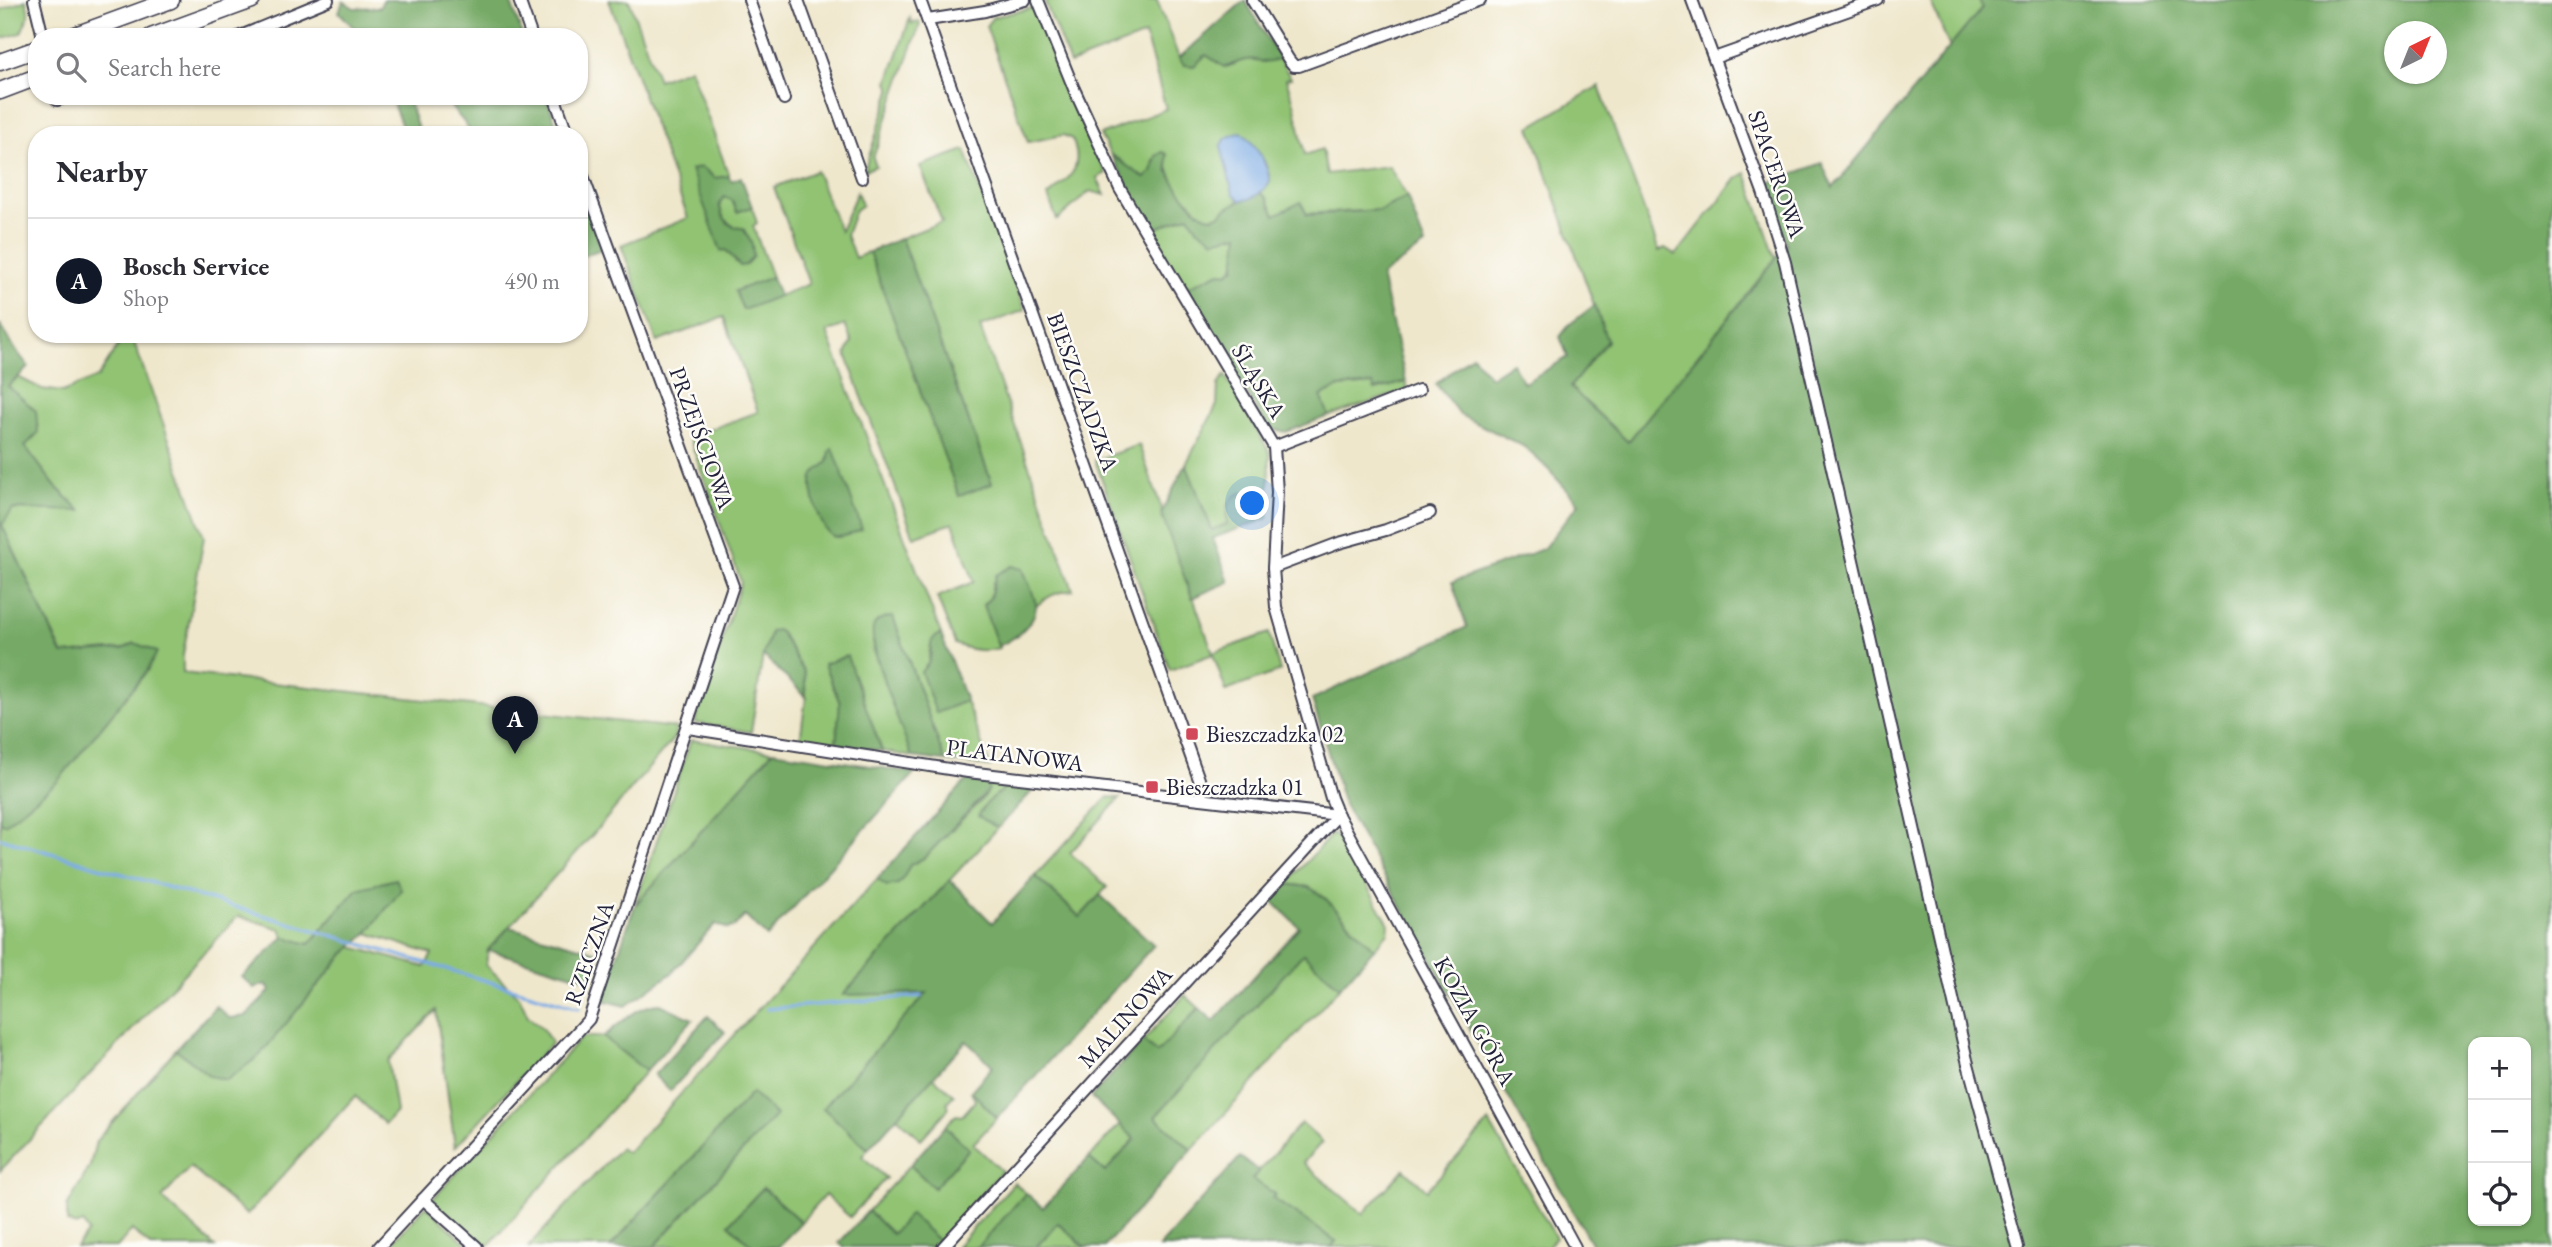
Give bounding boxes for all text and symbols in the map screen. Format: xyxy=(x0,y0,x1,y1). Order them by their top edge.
north arrow xyxy=(2384,21,2447,84)
search box xyxy=(28,28,588,105)
icon: search xyxy=(52,48,90,86)
text: Search here xyxy=(108,50,221,84)
street label: SPACEROWA xyxy=(1741,106,1813,243)
text: Nearby xyxy=(56,152,148,191)
text: Bosch Service xyxy=(123,249,269,283)
text: A xyxy=(71,266,87,296)
text: 490 m xyxy=(504,266,560,296)
text: Shop xyxy=(123,283,169,313)
street label: BIESZCZADZKA xyxy=(1040,308,1126,477)
street label: ŚLĄSKA xyxy=(1225,338,1294,425)
street label: PRZEJŚCIOWA xyxy=(662,363,742,514)
your location xyxy=(1235,486,1269,520)
pin: A xyxy=(492,696,538,754)
place label: Bieszczadzka 02 xyxy=(1206,719,1344,749)
marker: Bieszczadzka 02 xyxy=(1184,726,1200,742)
street label: PLATANOWA xyxy=(945,732,1086,778)
place label: Bieszczadzka 01 xyxy=(1166,772,1304,802)
marker: Bieszczadzka 01 xyxy=(1144,779,1160,795)
street label: RZECZNA xyxy=(557,896,621,1009)
street label: KOZIA GÓRA xyxy=(1427,951,1523,1092)
street label: MALINOWA xyxy=(1071,959,1179,1074)
map controls xyxy=(2468,1037,2531,1226)
button: + xyxy=(2468,1037,2531,1100)
button: − xyxy=(2468,1100,2531,1163)
button: locate xyxy=(2468,1163,2531,1226)

